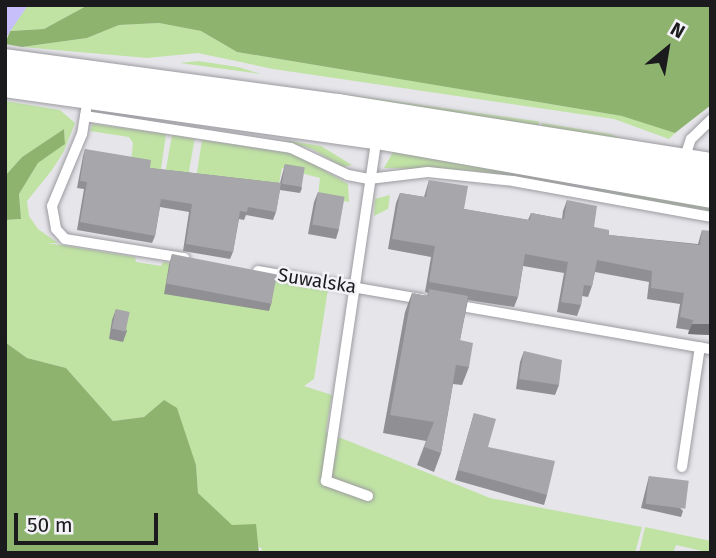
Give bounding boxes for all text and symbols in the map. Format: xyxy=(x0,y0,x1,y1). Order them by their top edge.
north arrow xyxy=(632,14,702,84)
text: N xyxy=(667,17,689,43)
street label: Suwalska xyxy=(276,264,358,298)
scale bar xyxy=(18,498,161,542)
text: 50 m xyxy=(27,512,73,538)

